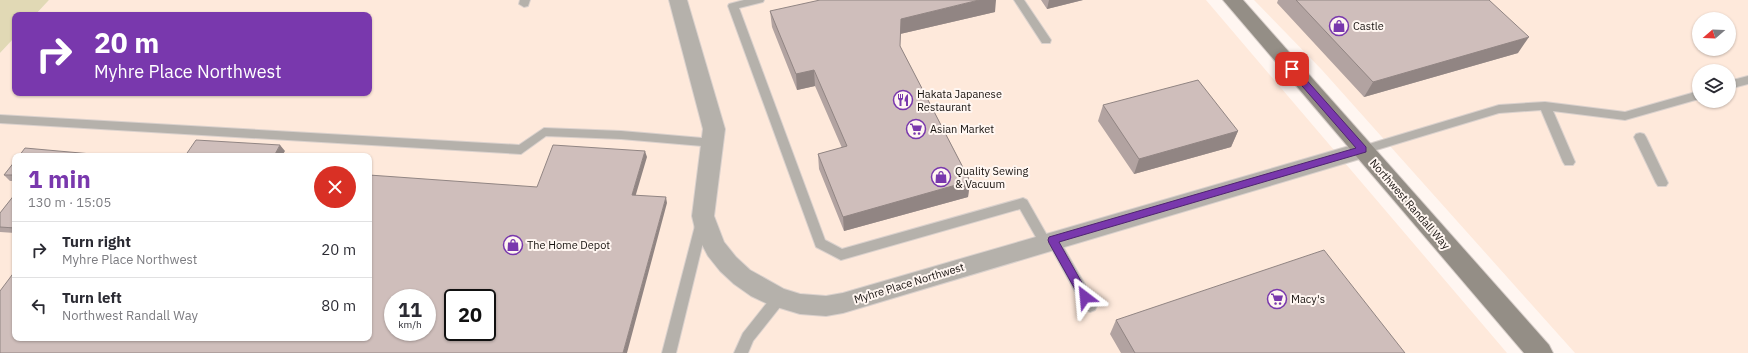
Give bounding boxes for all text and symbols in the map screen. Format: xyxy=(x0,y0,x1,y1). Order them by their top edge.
north arrow xyxy=(1692,12,1736,56)
map controls xyxy=(1692,12,1736,108)
shop icon: Castle xyxy=(1328,15,1350,37)
place label: Castle xyxy=(1353,19,1384,33)
text: 20 m xyxy=(94,24,159,61)
icon: right xyxy=(28,28,80,80)
pin xyxy=(1275,52,1309,86)
icon: arrive xyxy=(1281,58,1303,80)
text: Myhre Place Northwest xyxy=(94,60,281,83)
button: layers xyxy=(1692,64,1736,108)
place label: Hakata Japanese Restaurant xyxy=(917,87,1002,114)
restaurant icon: Hakata Japanese Restaurant xyxy=(892,89,914,111)
supermarket icon: Asian Market xyxy=(905,118,927,140)
place label: Asian Market xyxy=(930,122,994,136)
street label: Northwest Randall Way xyxy=(1367,156,1453,252)
text: 1 min xyxy=(28,163,91,195)
place label: Quality Sewing & Vacuum xyxy=(955,164,1028,191)
button: close xyxy=(314,166,356,208)
shop icon: Quality Sewing & Vacuum xyxy=(930,166,952,188)
text: 130 m · 15:05 xyxy=(28,194,111,211)
text: Turn right xyxy=(62,232,131,251)
shop icon: The Home Depot xyxy=(502,234,524,256)
place label: The Home Depot xyxy=(527,238,610,252)
icon: right xyxy=(28,239,50,261)
text: 20 m xyxy=(321,240,356,259)
text: Myhre Place Northwest xyxy=(62,251,197,268)
street label: Myhre Place Northwest xyxy=(852,260,966,306)
position arrow xyxy=(1064,276,1106,318)
text: Turn left xyxy=(62,288,122,307)
supermarket icon: Macy's xyxy=(1266,288,1288,310)
speed limit sign: 20 xyxy=(444,289,496,341)
place label: Macy's xyxy=(1291,292,1325,306)
icon: left xyxy=(28,295,50,317)
text: 80 m xyxy=(321,296,356,315)
text: 11 xyxy=(398,296,422,323)
text: Northwest Randall Way xyxy=(62,307,198,324)
text: km/h xyxy=(398,318,422,331)

